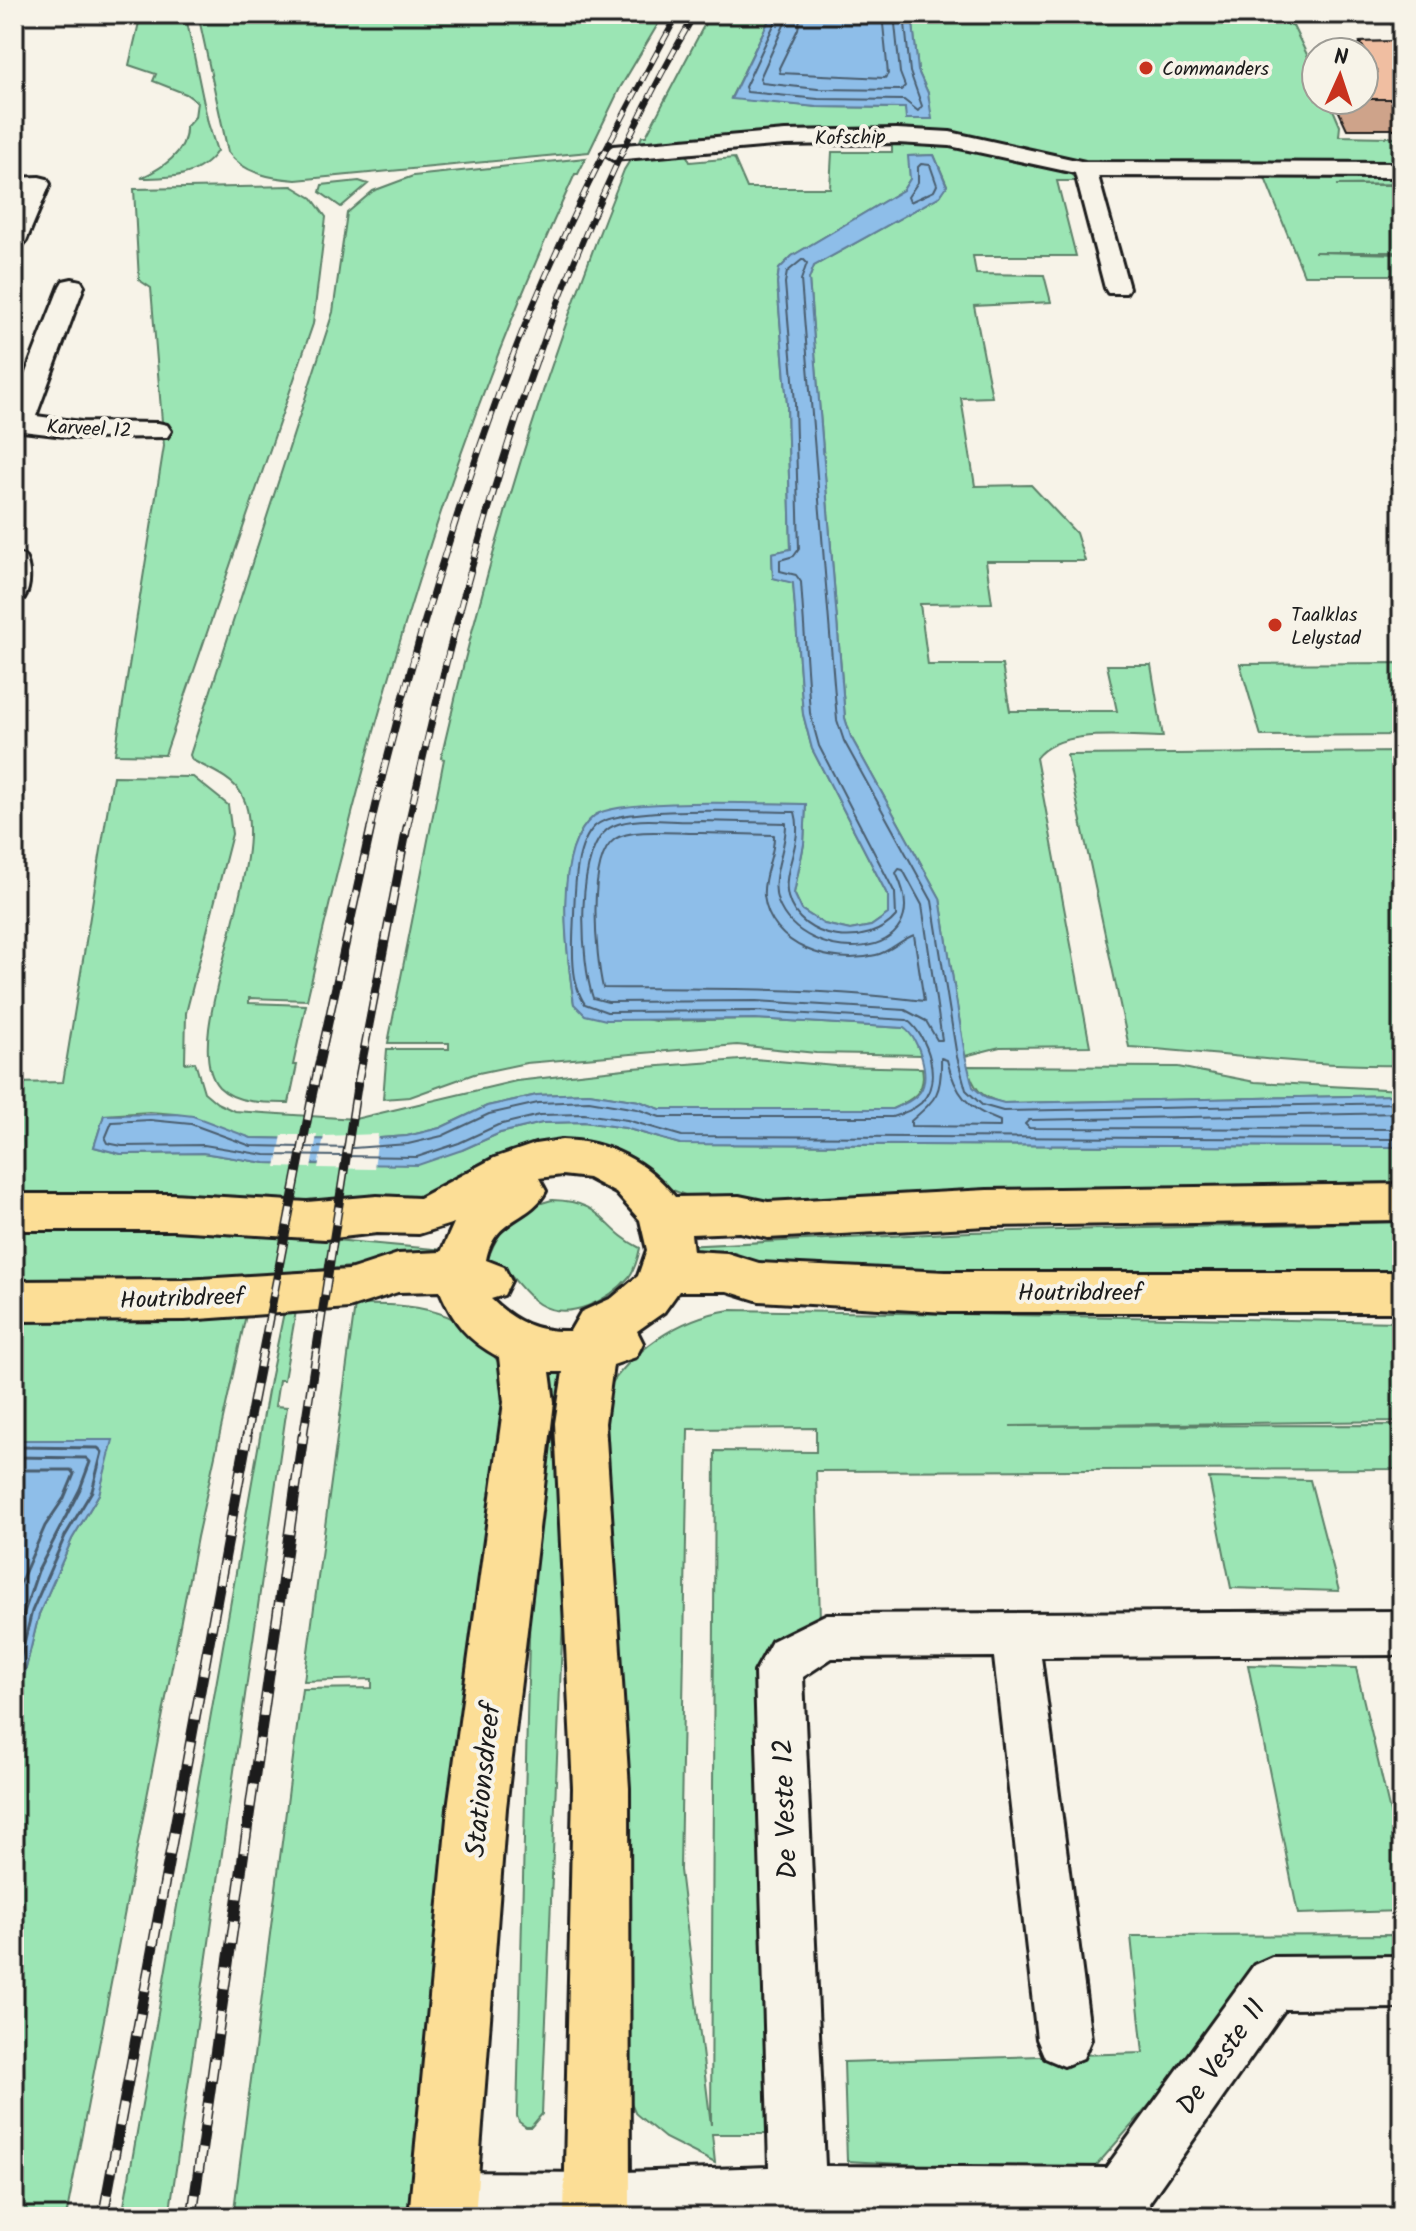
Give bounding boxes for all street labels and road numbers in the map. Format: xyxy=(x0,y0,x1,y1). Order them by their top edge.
street label: Kofschip xyxy=(814,122,886,156)
street label: Karveel 12 xyxy=(46,412,132,448)
street label: Houtribdreef xyxy=(1018,1274,1145,1313)
street label: Houtribdreef xyxy=(119,1278,248,1321)
street label: Stationsdreef xyxy=(454,1698,515,1860)
street label: De Veste 12 xyxy=(762,1738,811,1880)
street label: De Veste 11 xyxy=(1165,1990,1279,2125)

